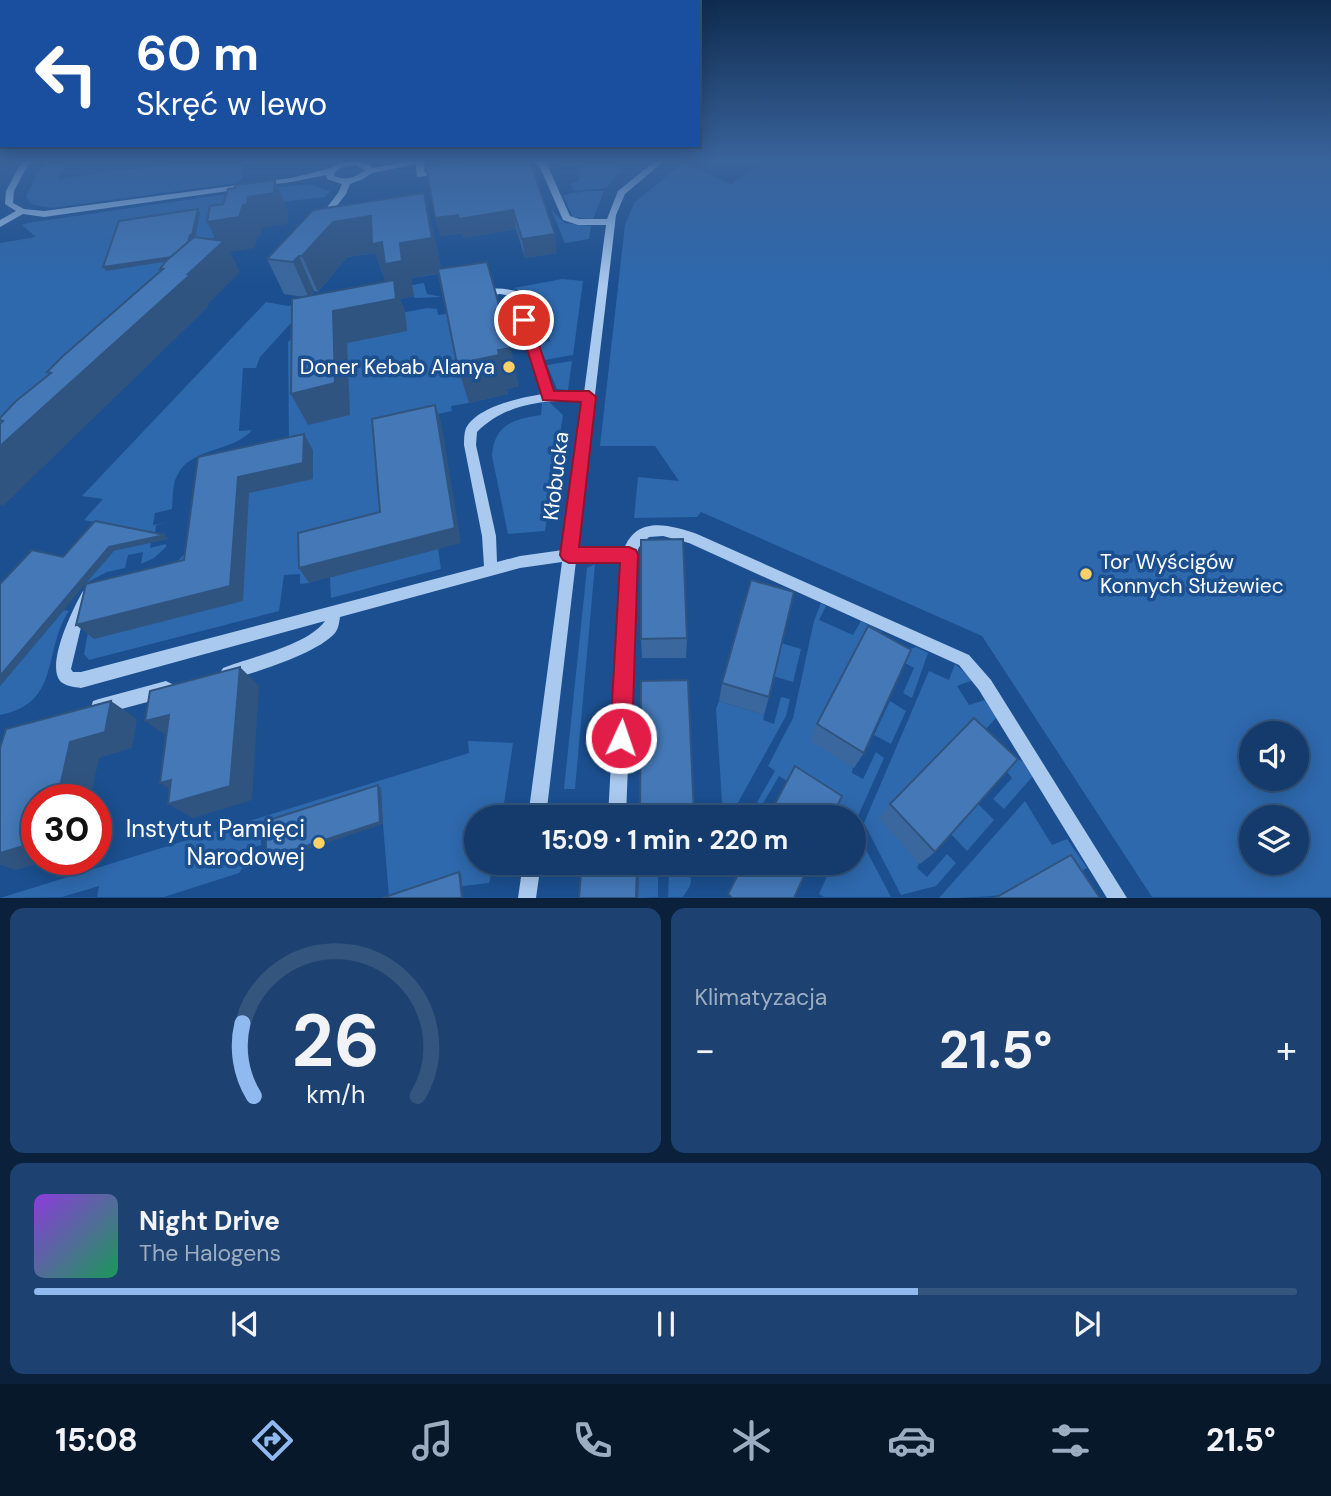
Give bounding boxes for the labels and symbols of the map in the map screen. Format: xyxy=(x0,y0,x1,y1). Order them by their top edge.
pin xyxy=(494,290,554,350)
place label: Doner Kebab Alanya xyxy=(300,353,495,381)
marker: Doner Kebab Alanya xyxy=(501,359,517,375)
street label: Kłobucka xyxy=(537,430,575,522)
place label: Tor Wyścigów Konnych Służewiec xyxy=(1100,548,1284,600)
marker: Tor Wyścigów Konnych Służewiec xyxy=(1078,566,1094,582)
position arrow xyxy=(584,701,658,775)
speed limit sign: 30 xyxy=(21,784,112,875)
place label: Instytut Pamięci Narodowej xyxy=(126,813,305,872)
marker: Instytut Pamięci Narodowej xyxy=(311,835,327,851)

